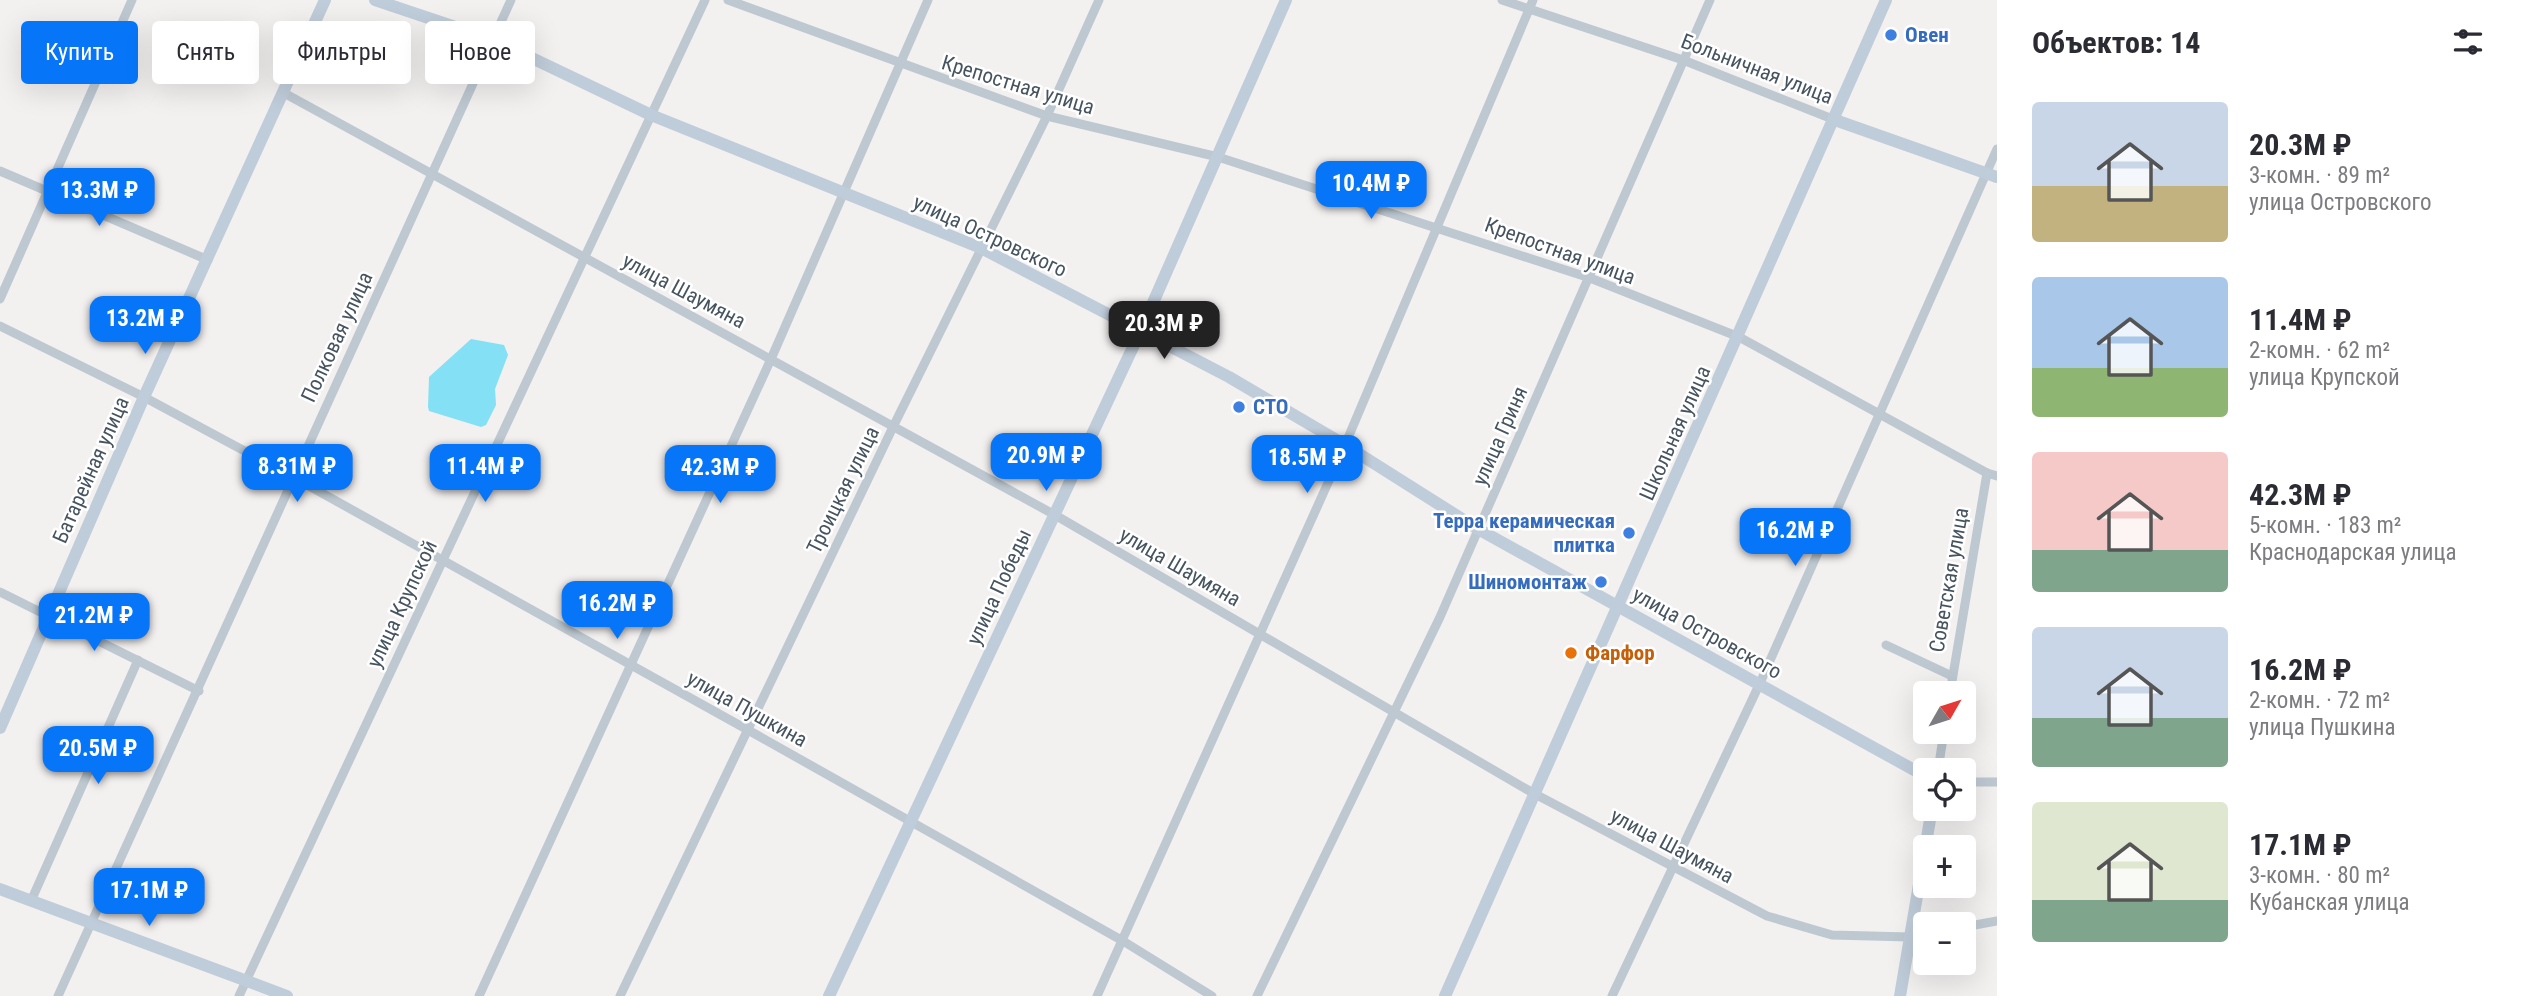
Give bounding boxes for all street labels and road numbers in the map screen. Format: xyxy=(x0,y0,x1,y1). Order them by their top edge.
street label: Больничная улица xyxy=(1678,29,1836,109)
street label: Крепостная улица xyxy=(939,50,1097,120)
street label: улица Островского xyxy=(909,190,1071,282)
street label: Крепостная улица xyxy=(1482,213,1638,289)
street label: улица Шаумяна xyxy=(618,249,750,333)
street label: Полковая улица xyxy=(296,268,378,406)
street label: Школьная улица xyxy=(1635,362,1715,504)
street label: улица Гриня xyxy=(1468,383,1532,489)
street label: Батарейная улица xyxy=(48,393,134,547)
street label: Троицкая улица xyxy=(802,423,884,557)
street label: Советская улица xyxy=(1924,506,1974,654)
street label: улица Шаумяна xyxy=(1115,523,1245,611)
street label: улица Победы xyxy=(962,525,1036,649)
street label: улица Крупской xyxy=(362,537,442,671)
street label: улица Островского xyxy=(1628,582,1786,684)
street label: улица Пушкина xyxy=(683,666,811,752)
street label: улица Шаумяна xyxy=(1606,804,1738,888)

